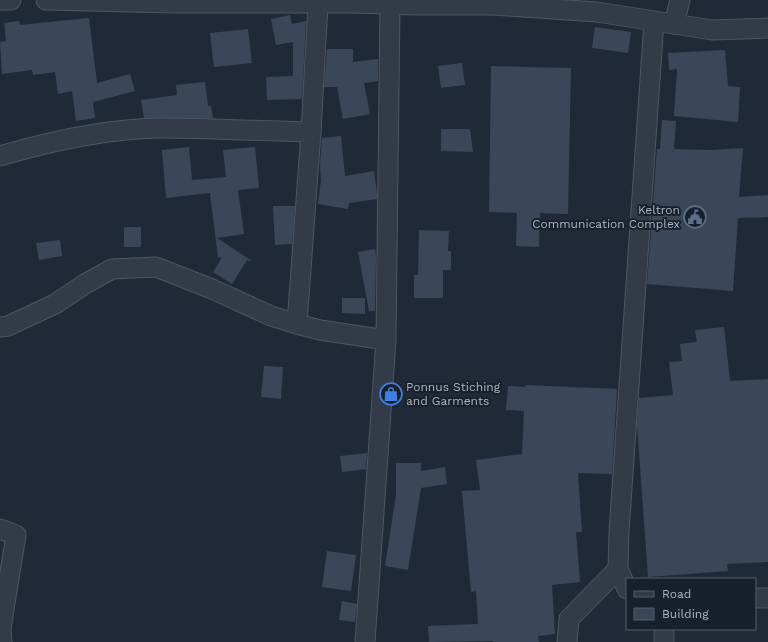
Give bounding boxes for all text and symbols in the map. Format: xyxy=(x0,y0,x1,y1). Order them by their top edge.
place label: Keltron Communication Complex xyxy=(532,203,680,231)
public building icon: Keltron Communication Complex xyxy=(682,204,708,230)
place label: Ponnus Stiching and Garments xyxy=(406,380,501,408)
shop icon: Ponnus Stiching and Garments xyxy=(378,381,404,407)
legend xyxy=(626,578,756,630)
text: Road xyxy=(662,587,691,601)
text: Building xyxy=(662,607,709,621)

